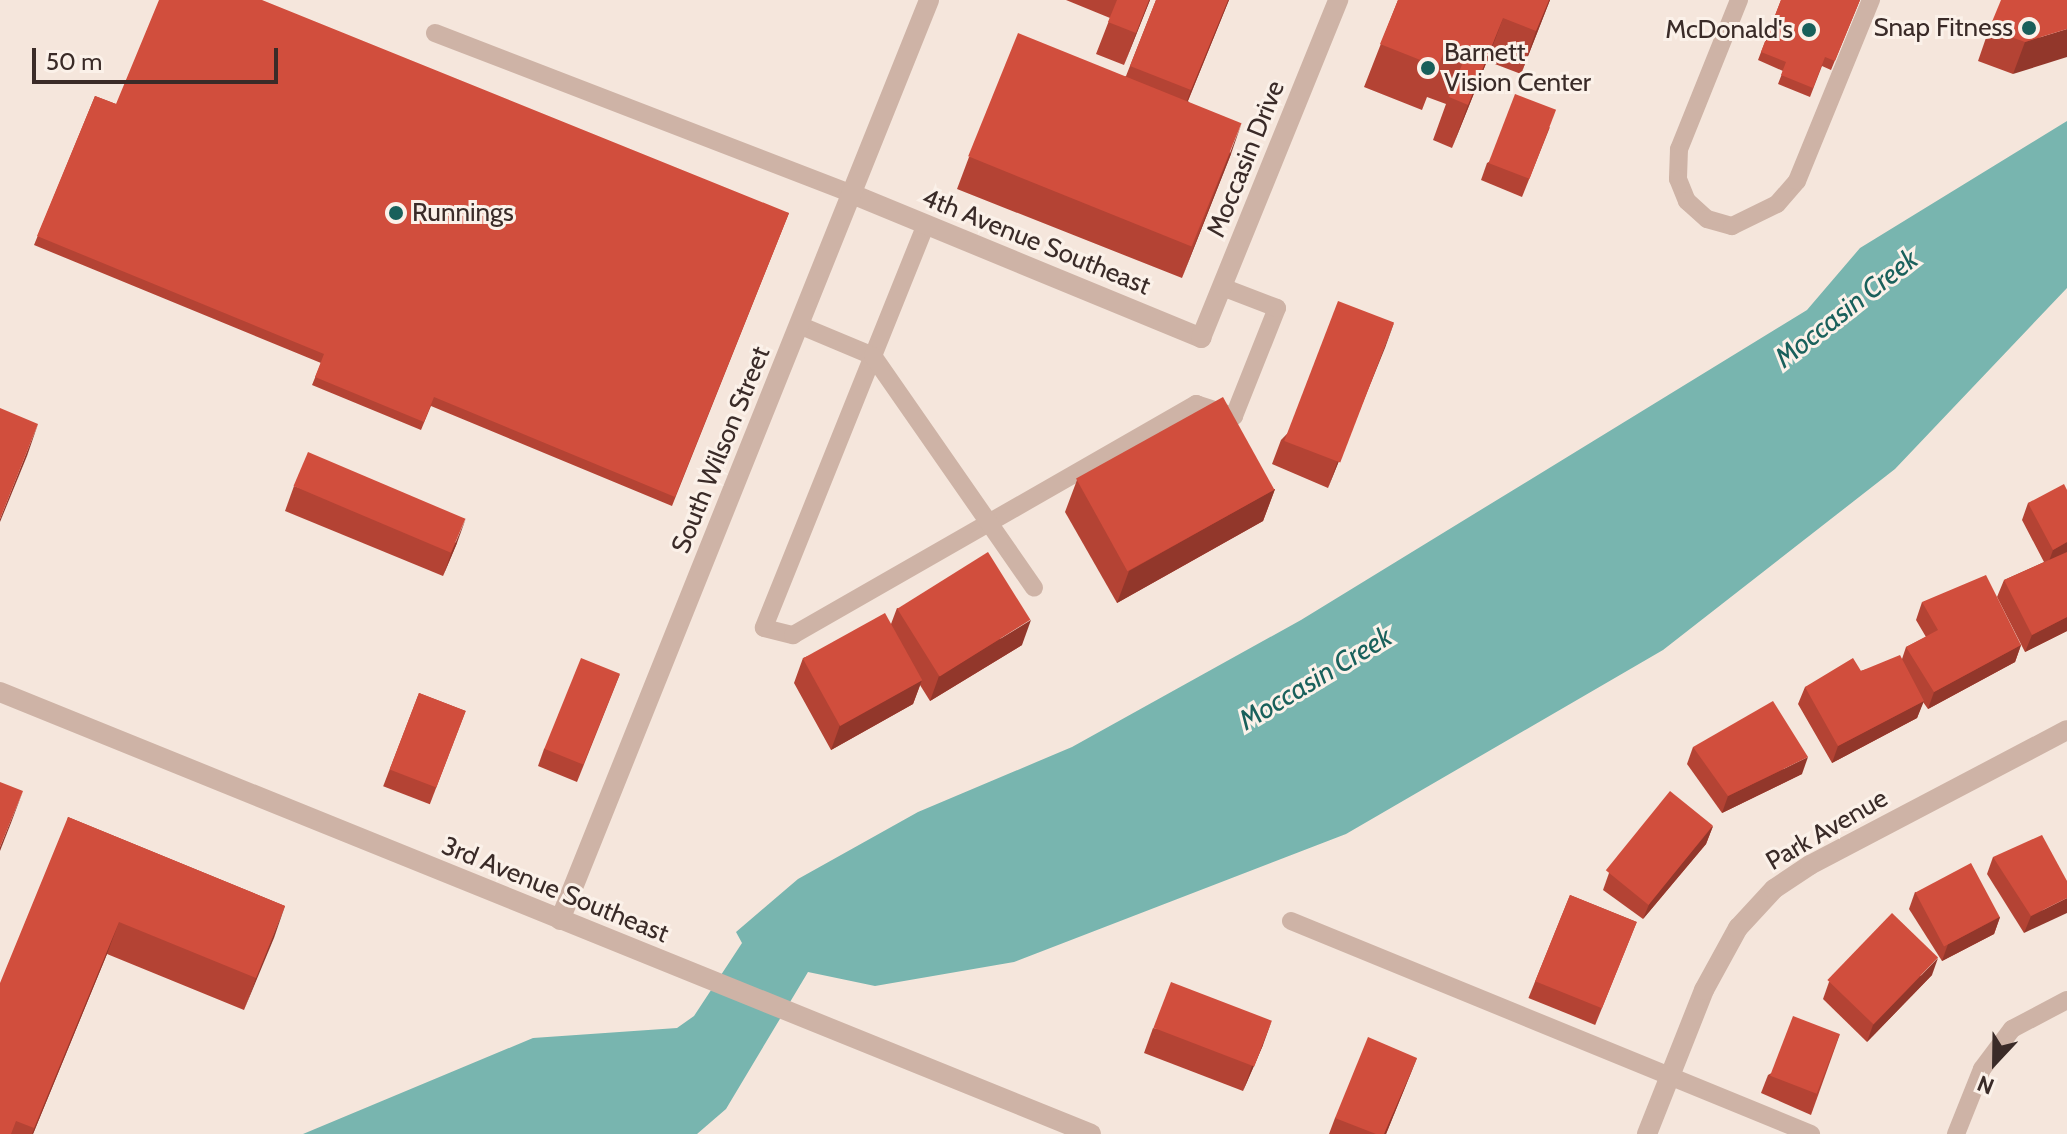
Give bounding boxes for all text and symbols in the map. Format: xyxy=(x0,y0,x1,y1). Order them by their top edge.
place label: Snap Fitness xyxy=(1874,12,2013,44)
place label: McDonald's xyxy=(1665,14,1793,46)
marker: Snap Fitness xyxy=(2020,19,2038,37)
marker: McDonald's xyxy=(1800,21,1818,39)
scale bar xyxy=(36,32,282,82)
place label: Barnett Vision Center xyxy=(1444,37,1591,98)
text: 50 m xyxy=(46,47,102,76)
marker: Barnett Vision Center xyxy=(1419,59,1437,77)
street label: Moccasin Drive xyxy=(1200,76,1292,242)
street label: 4th Avenue Southeast xyxy=(917,182,1155,302)
place label: Runnings xyxy=(412,197,514,229)
marker: Runnings xyxy=(387,204,405,222)
water label: Moccasin Creek xyxy=(1768,242,1924,374)
street label: South Wilson Street xyxy=(665,342,777,558)
water label: Moccasin Creek xyxy=(1232,619,1398,737)
street label: Park Avenue xyxy=(1761,783,1893,877)
street label: 3rd Avenue Southeast xyxy=(437,830,673,950)
north arrow xyxy=(1955,1022,2035,1102)
text: N xyxy=(1974,1069,1998,1100)

